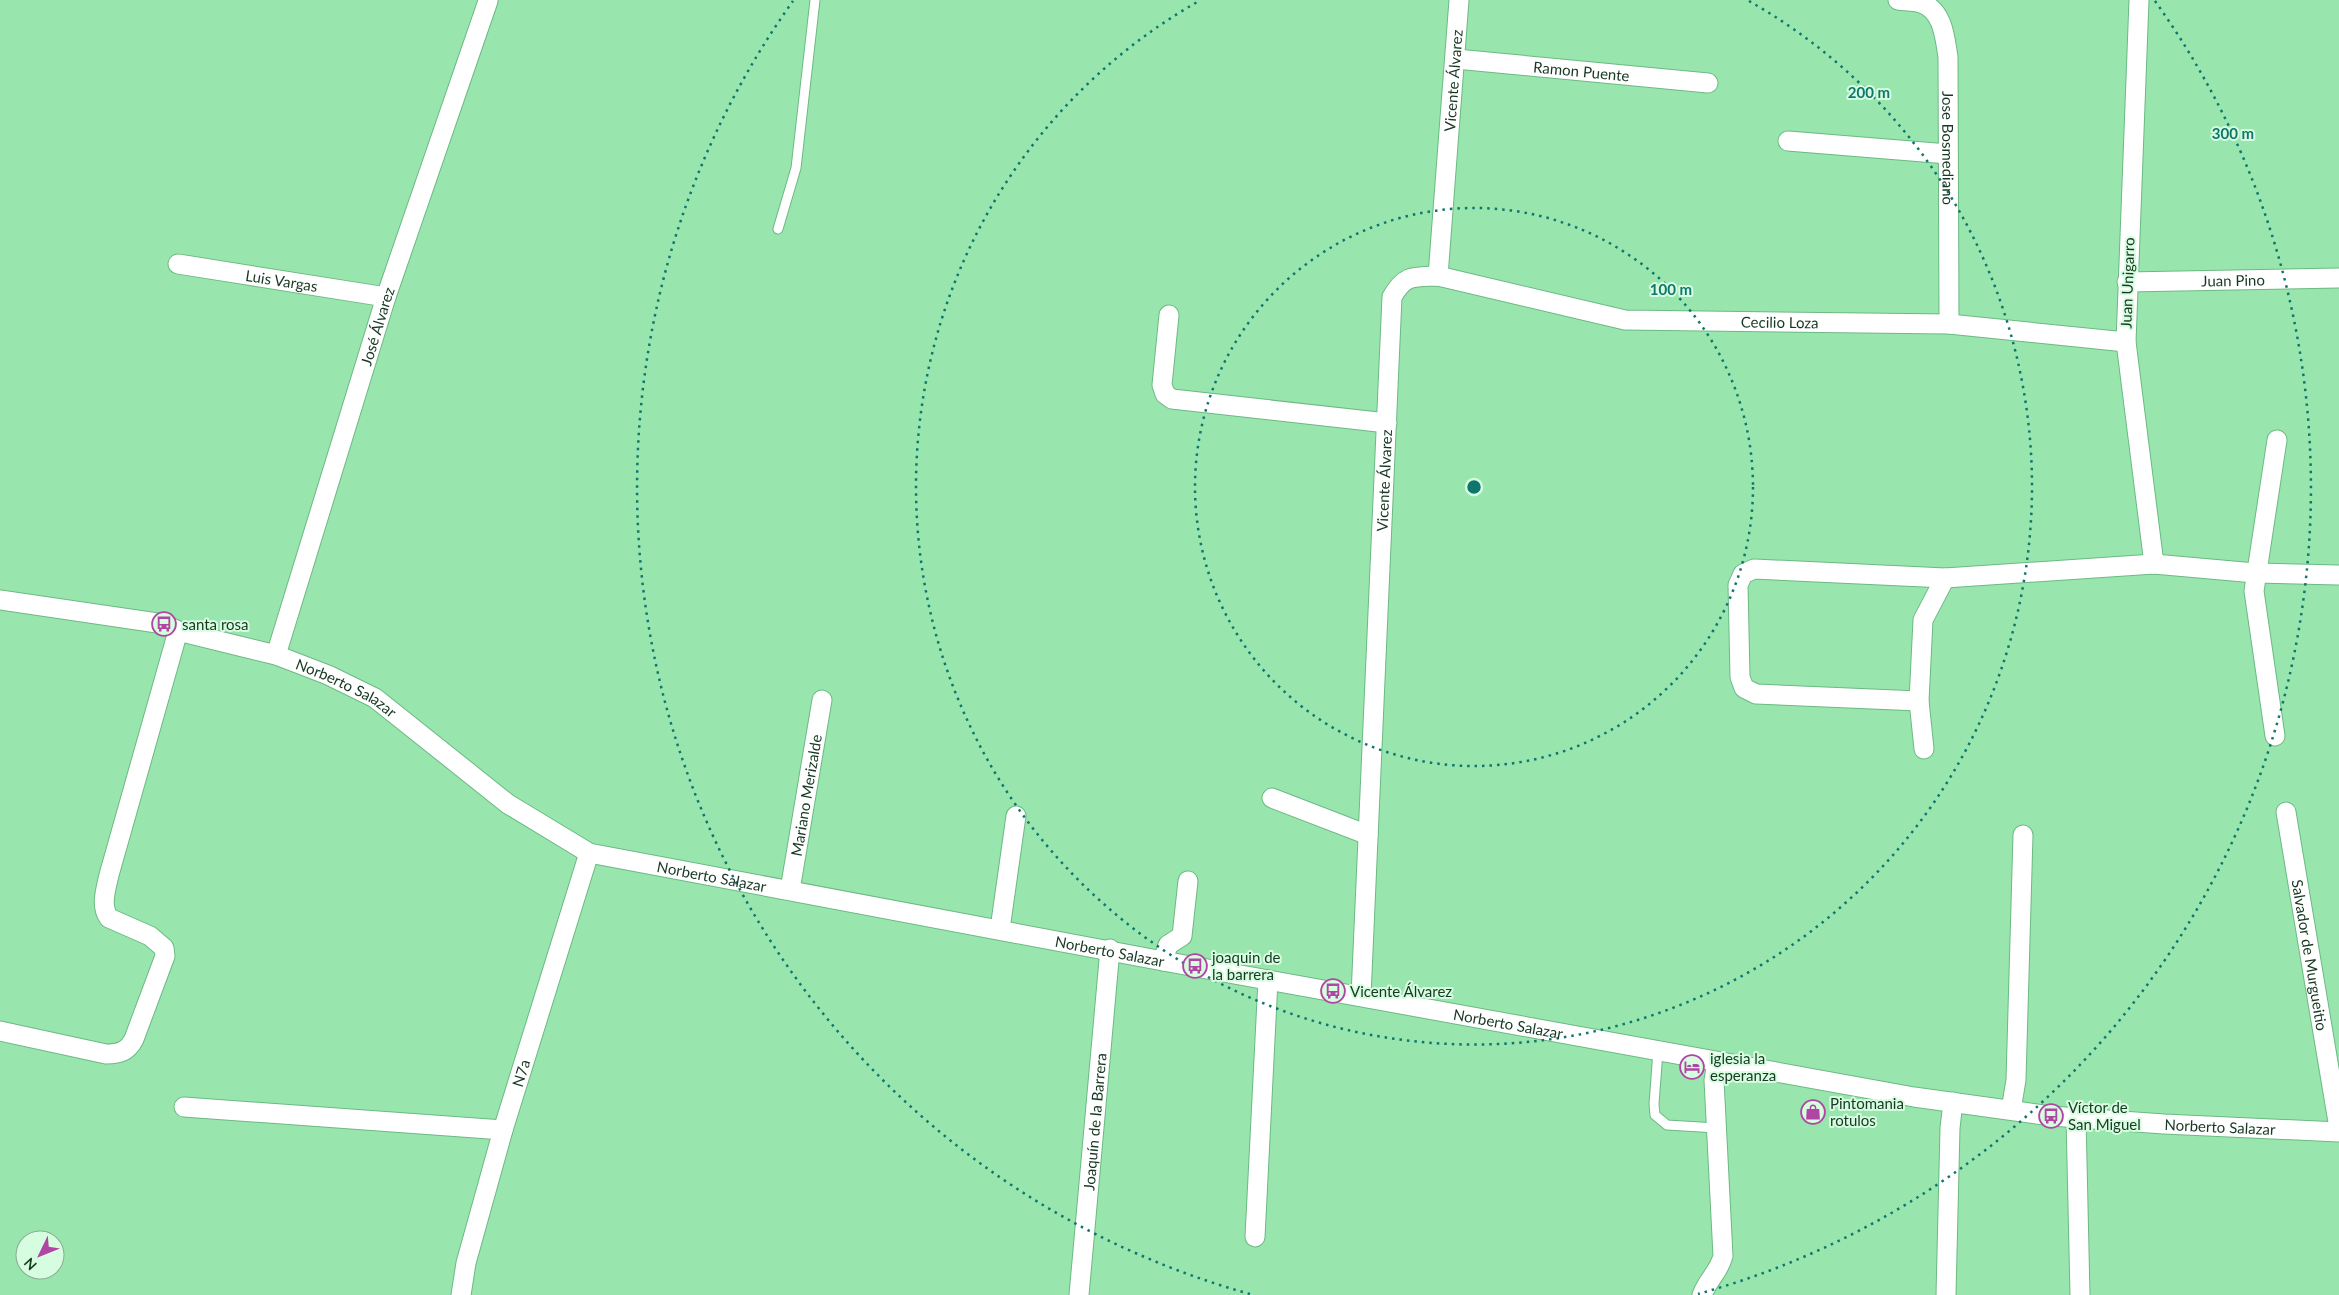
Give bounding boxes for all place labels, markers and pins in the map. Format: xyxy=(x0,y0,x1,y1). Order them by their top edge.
centre of rings xyxy=(1465,478,1483,496)
bus stop icon: santa rosa xyxy=(151,611,177,637)
place label: santa rosa xyxy=(182,615,249,633)
place label: joaquin de la barrera xyxy=(1211,948,1281,983)
bus stop icon: joaquin de la barrera xyxy=(1182,953,1208,979)
bus stop icon: Vicente Álvarez xyxy=(1320,978,1346,1004)
place label: Vicente Álvarez xyxy=(1350,982,1452,1000)
place label: iglesia la esperanza xyxy=(1710,1049,1776,1084)
hotel icon: iglesia la esperanza xyxy=(1679,1054,1705,1080)
place label: Pintomania rotulos xyxy=(1830,1094,1904,1129)
place label: Víctor de San Miguel xyxy=(2068,1098,2141,1133)
shop icon: Pintomania rotulos xyxy=(1800,1099,1826,1125)
bus stop icon: Víctor de San Miguel xyxy=(2038,1103,2064,1129)

